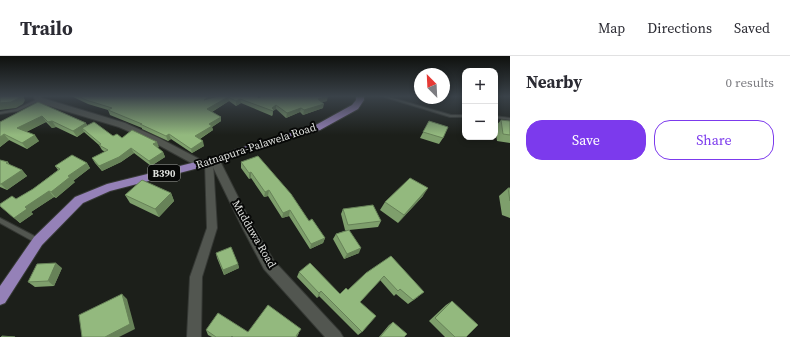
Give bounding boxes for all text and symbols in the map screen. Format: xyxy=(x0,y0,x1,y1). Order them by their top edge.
text: Trailo xyxy=(20,15,73,41)
text: Map xyxy=(598,18,625,38)
text: Directions xyxy=(647,18,712,38)
text: Saved xyxy=(734,18,770,38)
north arrow xyxy=(414,68,450,104)
map controls xyxy=(462,68,498,140)
button: + xyxy=(462,68,498,104)
text: Nearby xyxy=(526,70,582,94)
text: 0 results xyxy=(726,74,774,91)
button: − xyxy=(462,104,498,140)
street label: Ratnapura-Palawela Road xyxy=(194,119,319,172)
button: Save xyxy=(526,120,646,160)
button: Share xyxy=(654,120,774,160)
road number: B390 xyxy=(148,165,180,181)
street label: Mudduwa Road xyxy=(229,197,280,271)

